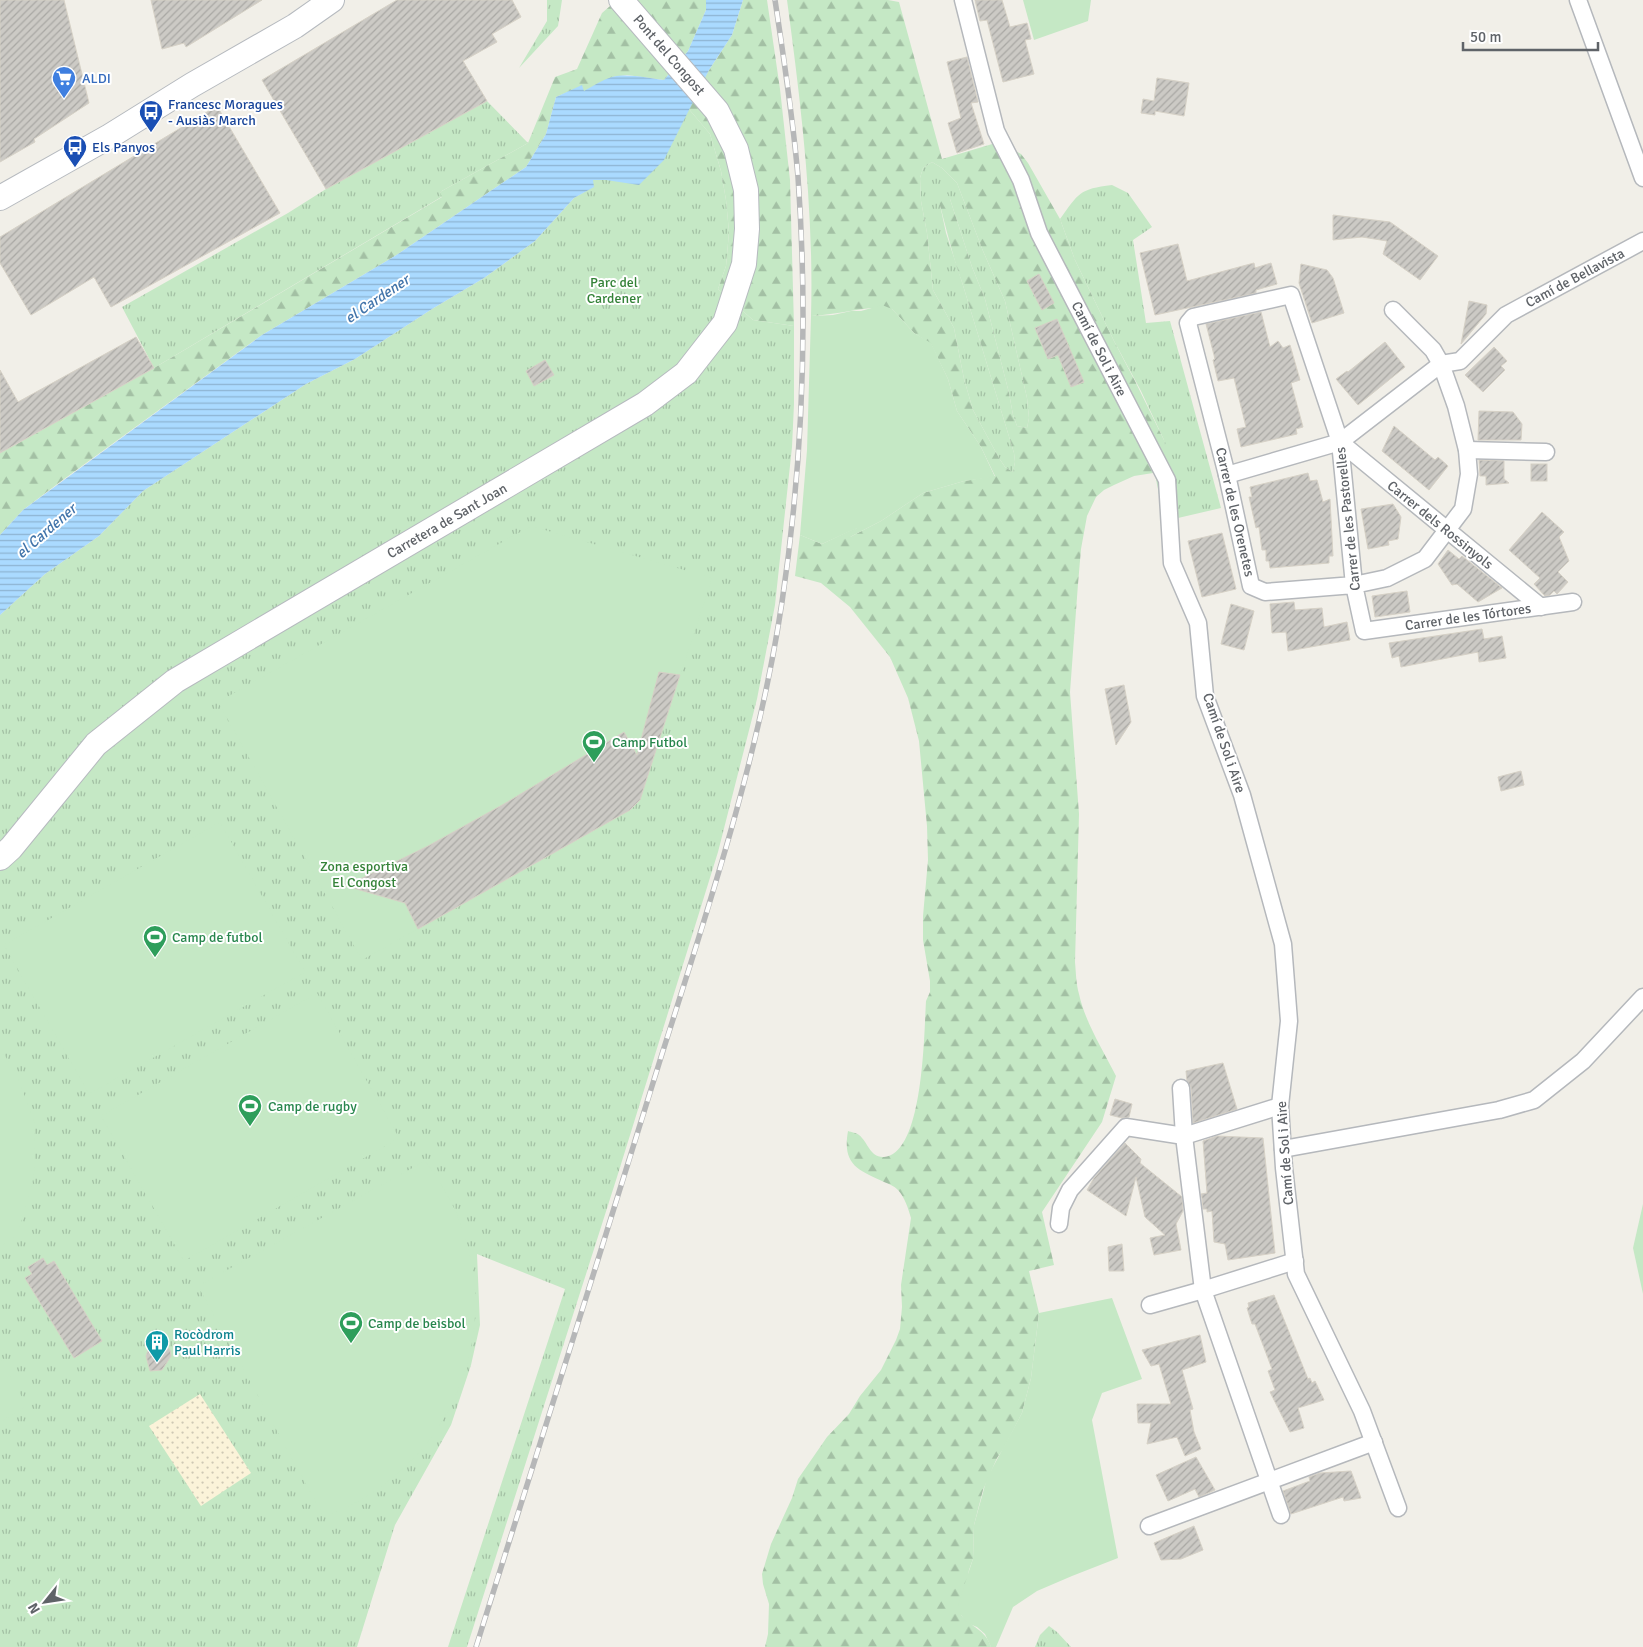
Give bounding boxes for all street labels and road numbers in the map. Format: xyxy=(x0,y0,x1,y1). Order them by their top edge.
street label: Pont del Congost xyxy=(629,11,709,99)
street label: Camí de Bellavista xyxy=(1523,245,1627,311)
street label: Camí de Sol i Aire xyxy=(1068,299,1130,399)
street label: Carrer de les Orenetes xyxy=(1212,446,1258,578)
street label: Carrer de les Pastorelles xyxy=(1332,446,1364,592)
street label: Carrer dels Rossinyols xyxy=(1384,477,1496,573)
street label: Carretera de Sant Joan xyxy=(384,480,510,562)
street label: Carrer de les Tórtores xyxy=(1404,600,1532,634)
street label: Camí de Sol i Aire xyxy=(1199,691,1249,795)
street label: Camí de Sol i Aire xyxy=(1273,1100,1297,1206)

